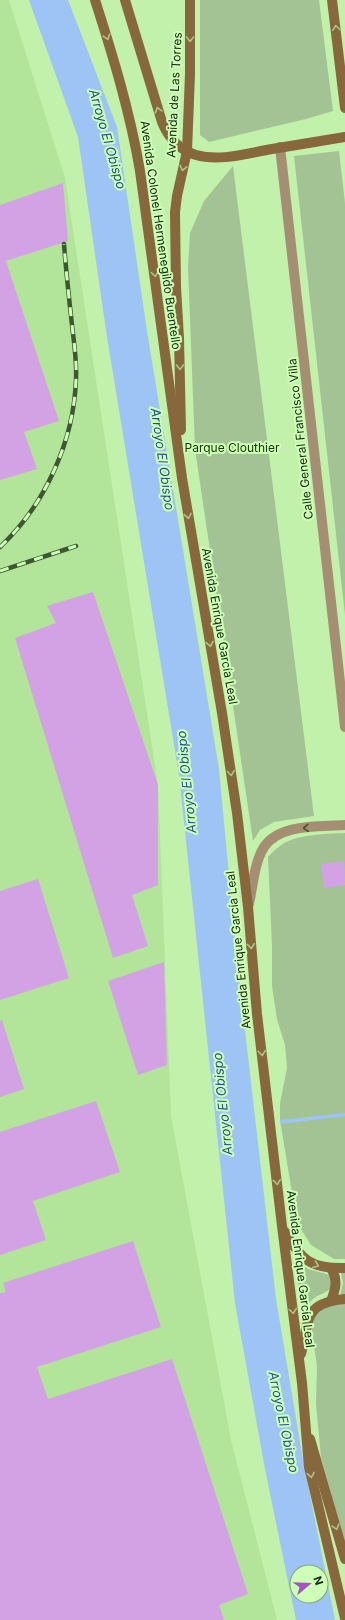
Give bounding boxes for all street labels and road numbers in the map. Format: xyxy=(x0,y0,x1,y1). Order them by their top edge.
street label: Avenida de Las Torres xyxy=(163,32,185,158)
street label: Avenida Colonel Hermenegildo Buentello xyxy=(137,120,185,350)
street label: Calle General Francisco Villa xyxy=(284,358,316,520)
street label: Avenida Enrique García Leal xyxy=(199,547,241,705)
street label: Avenida Enrique García Leal xyxy=(222,870,254,1030)
street label: Avenida Enrique García Leal xyxy=(284,1189,318,1349)

